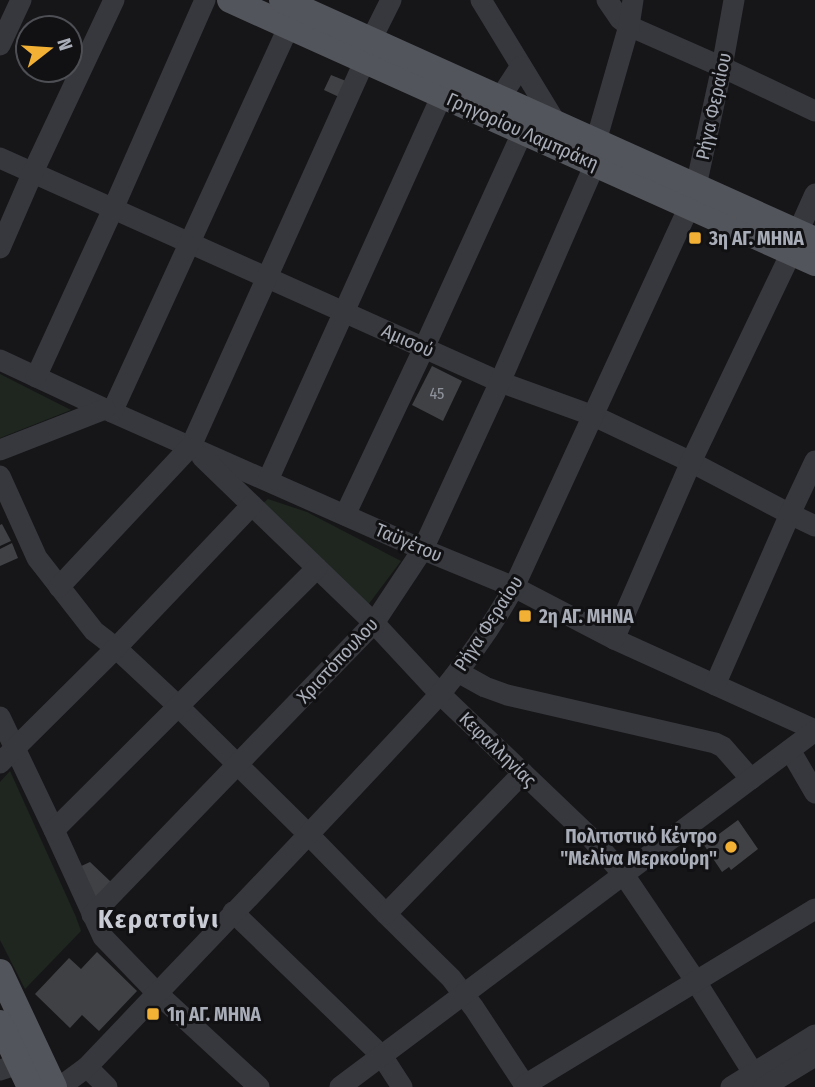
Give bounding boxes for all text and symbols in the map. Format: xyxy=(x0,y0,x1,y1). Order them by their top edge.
north arrow xyxy=(14,14,84,84)
text: N xyxy=(52,35,77,53)
street label: Ρήγα Φεραίου xyxy=(691,50,736,162)
street label: Γρηγορίου Λαμπράκη xyxy=(443,88,602,175)
place label: 3η ΑΓ. ΜΗΝΑ xyxy=(708,227,805,250)
marker: 3η ΑΓ. ΜΗΝΑ xyxy=(687,230,703,246)
street label: Αμισού xyxy=(378,319,437,362)
house number: 45 xyxy=(430,384,444,403)
street label: Ταϋγέτου xyxy=(372,518,446,567)
street label: Ρήγα Φεραίου xyxy=(449,571,528,675)
place label: 2η ΑΓ. ΜΗΝΑ xyxy=(538,605,634,628)
marker: 2η ΑΓ. ΜΗΝΑ xyxy=(517,608,533,624)
street label: Χριστόπουλου xyxy=(292,613,383,708)
street label: Κεφαλληνίας xyxy=(454,707,541,792)
place label: Πολιτιστικό Κέντρο "Μελίνα Μερκούρη" xyxy=(560,825,717,870)
marker: Πολιτιστικό Κέντρο "Μελίνα Μερκούρη" xyxy=(723,839,739,855)
district label: Κερατσίνι xyxy=(98,904,220,935)
place label: 1η ΑΓ. ΜΗΝΑ xyxy=(167,1003,262,1026)
marker: 1η ΑΓ. ΜΗΝΑ xyxy=(145,1006,161,1022)

